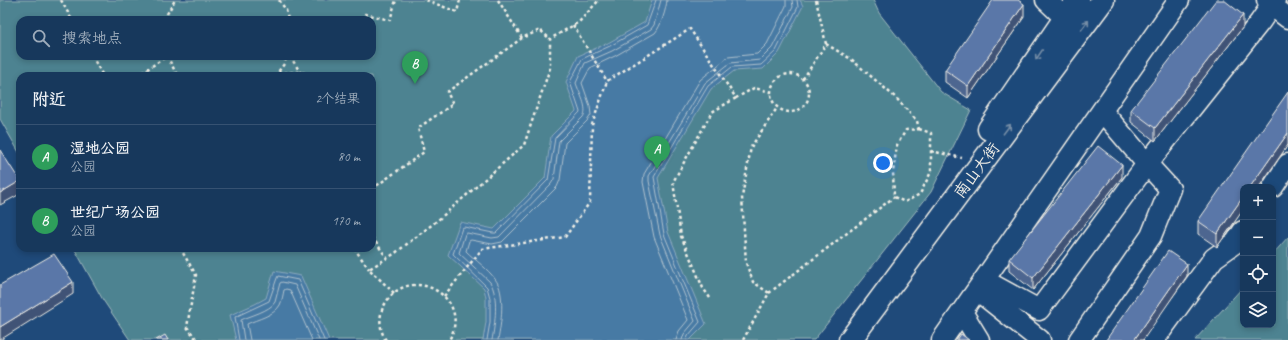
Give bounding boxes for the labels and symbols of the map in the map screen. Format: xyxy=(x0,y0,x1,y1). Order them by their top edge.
one-way arrow xyxy=(1080,19,1089,30)
one-way arrow xyxy=(1035,49,1043,61)
pin: B xyxy=(402,51,428,84)
one-way arrow xyxy=(1003,124,1011,135)
pin: A xyxy=(644,136,670,169)
street label: 南山大街 xyxy=(950,139,1004,202)
your location xyxy=(873,153,893,173)

